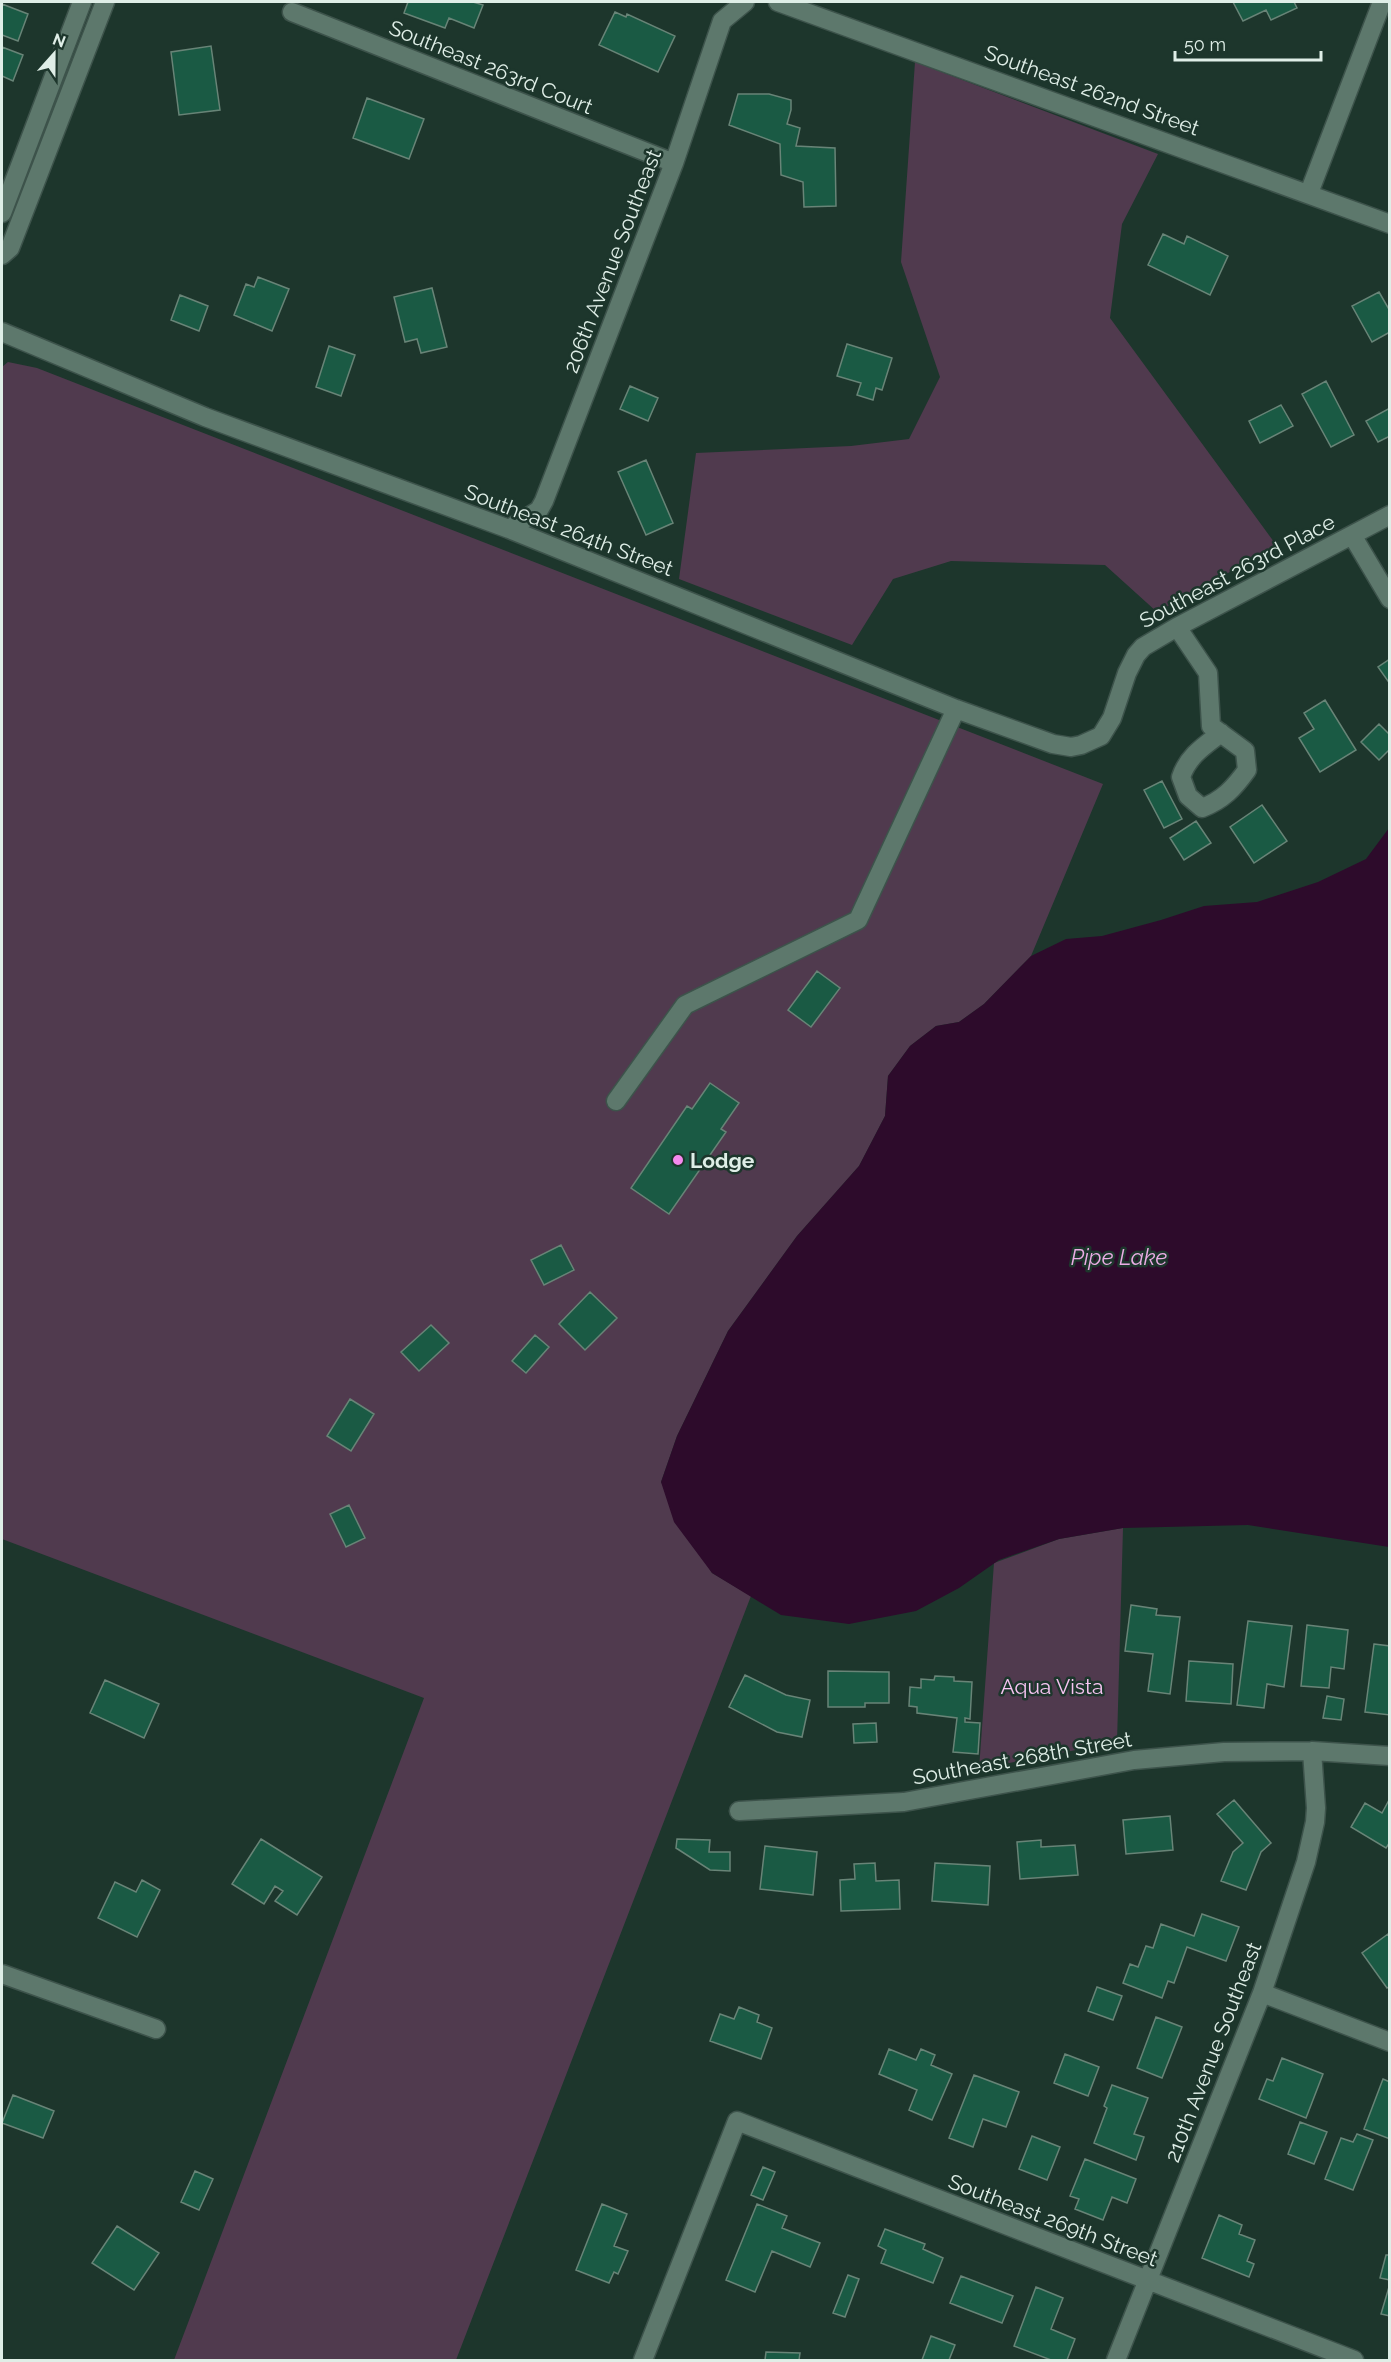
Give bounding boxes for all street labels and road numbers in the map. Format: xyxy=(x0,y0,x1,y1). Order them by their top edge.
street label: Southeast 263rd Court xyxy=(386,15,596,119)
street label: Southeast 262nd Street xyxy=(981,39,1203,141)
street label: 206th Avenue Southeast xyxy=(558,146,666,376)
street label: Southeast 264th Street xyxy=(461,479,677,581)
street label: Southeast 263rd Place xyxy=(1135,509,1339,633)
street label: Southeast 268th Street xyxy=(910,1726,1134,1790)
street label: 210th Avenue Southeast xyxy=(1159,1938,1267,2166)
street label: Southeast 269th Street xyxy=(945,2169,1161,2271)

